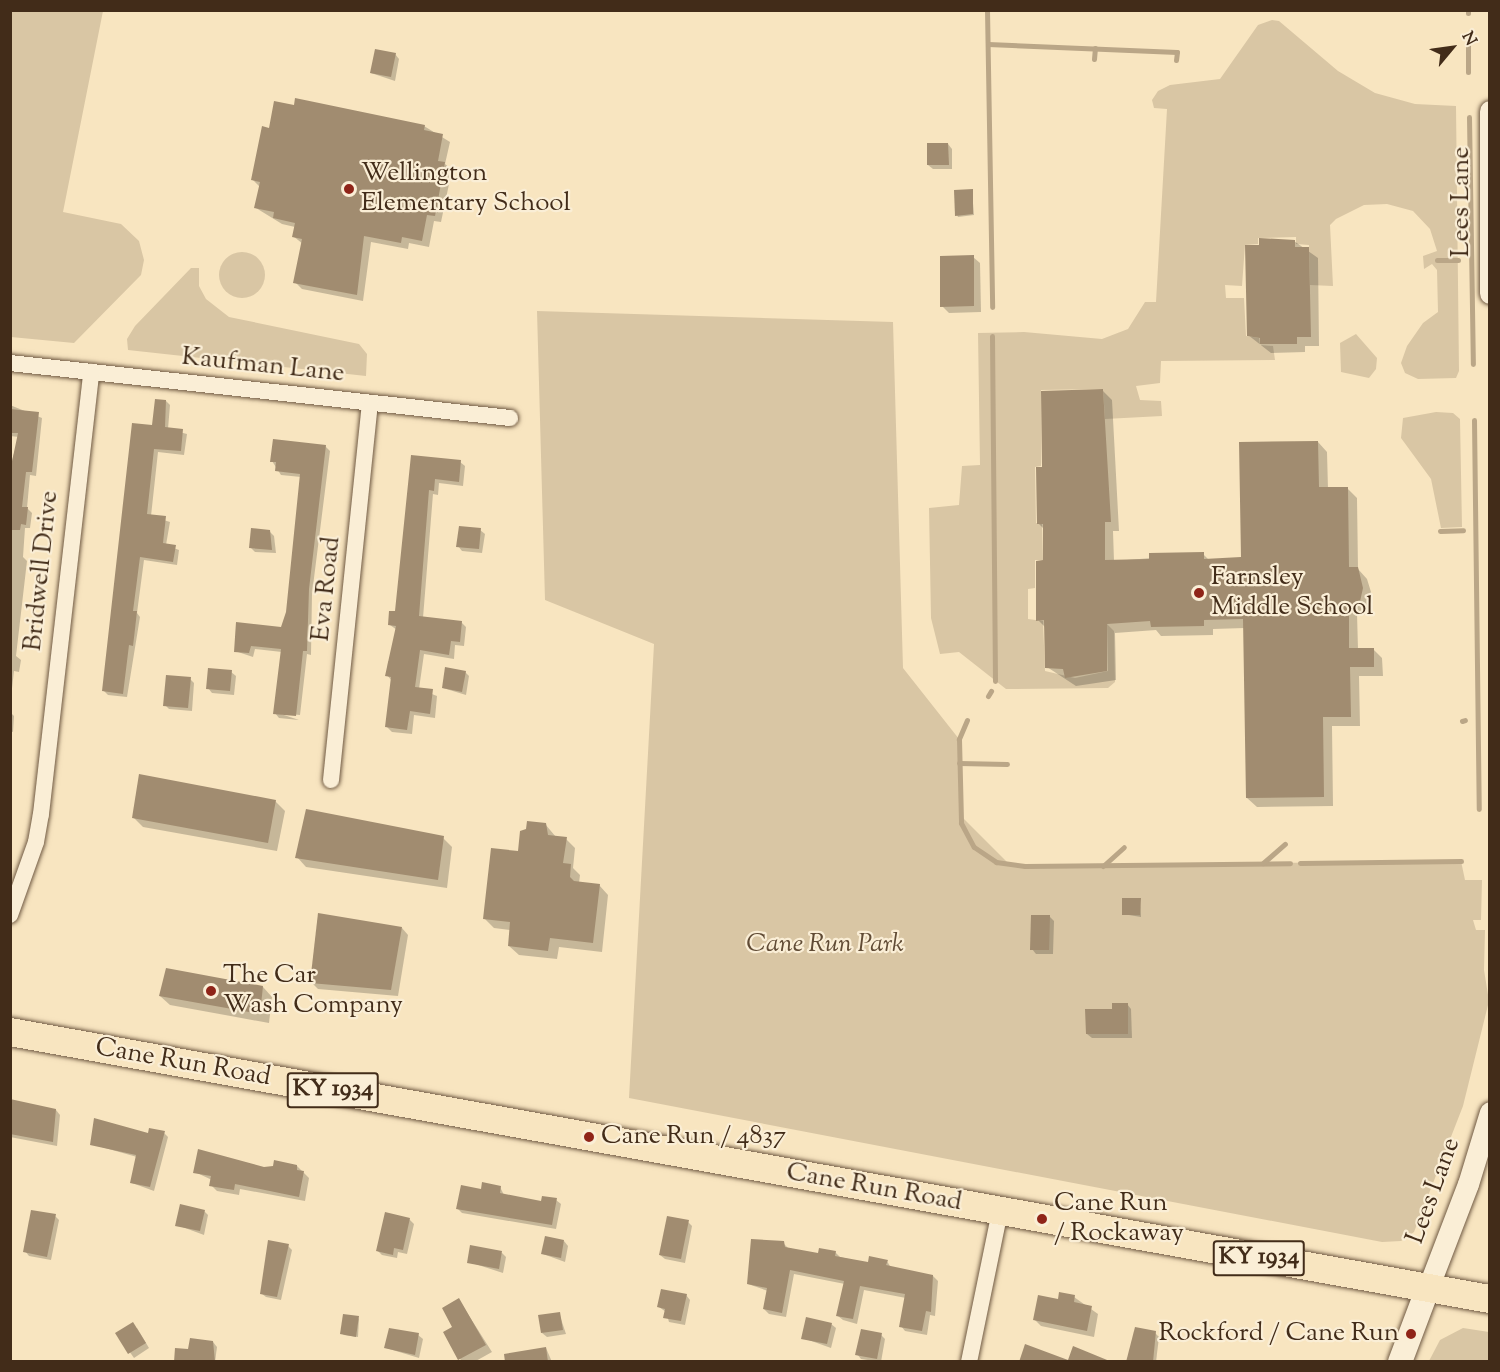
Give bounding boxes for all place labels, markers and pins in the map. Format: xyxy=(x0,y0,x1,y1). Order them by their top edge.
place label: Wellington Elementary School xyxy=(361,158,571,219)
marker: Wellington Elementary School xyxy=(342,182,356,196)
place label: Farnsley Middle School xyxy=(1211,562,1374,624)
marker: Farnsley Middle School xyxy=(1192,586,1206,600)
place label: The Car Wash Company xyxy=(223,960,403,1022)
marker: The Car Wash Company xyxy=(204,984,218,998)
place label: Cane Run / 4837 xyxy=(601,1121,786,1153)
marker: Cane Run / 4837 xyxy=(582,1130,596,1144)
place label: Cane Run / Rockaway xyxy=(1054,1188,1184,1250)
marker: Cane Run / Rockaway xyxy=(1035,1212,1049,1226)
place label: Rockford / Cane Run xyxy=(1158,1318,1399,1350)
marker: Rockford / Cane Run xyxy=(1404,1327,1418,1341)

